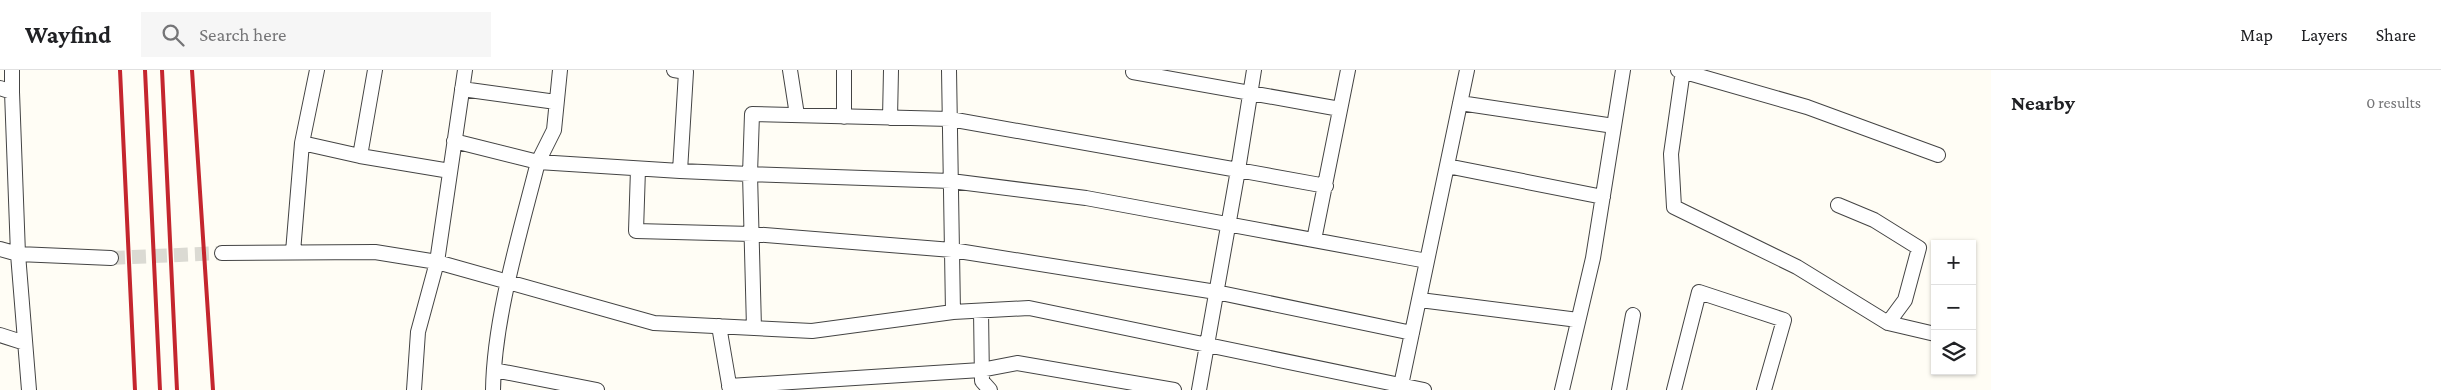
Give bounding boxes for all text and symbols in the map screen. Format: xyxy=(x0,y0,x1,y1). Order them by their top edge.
search box xyxy=(141,12,491,57)
text: Wayfind xyxy=(25,21,111,48)
icon: search xyxy=(159,21,187,49)
text: Search here xyxy=(199,24,286,45)
text: Map xyxy=(2240,25,2273,45)
text: Layers xyxy=(2301,25,2348,45)
text: Share xyxy=(2376,25,2416,45)
text: Nearby xyxy=(2011,91,2075,115)
text: 0 results xyxy=(2366,94,2421,111)
map controls xyxy=(1931,240,1976,375)
button: + xyxy=(1931,240,1976,285)
button: − xyxy=(1931,285,1976,330)
button: layers xyxy=(1931,330,1976,375)

